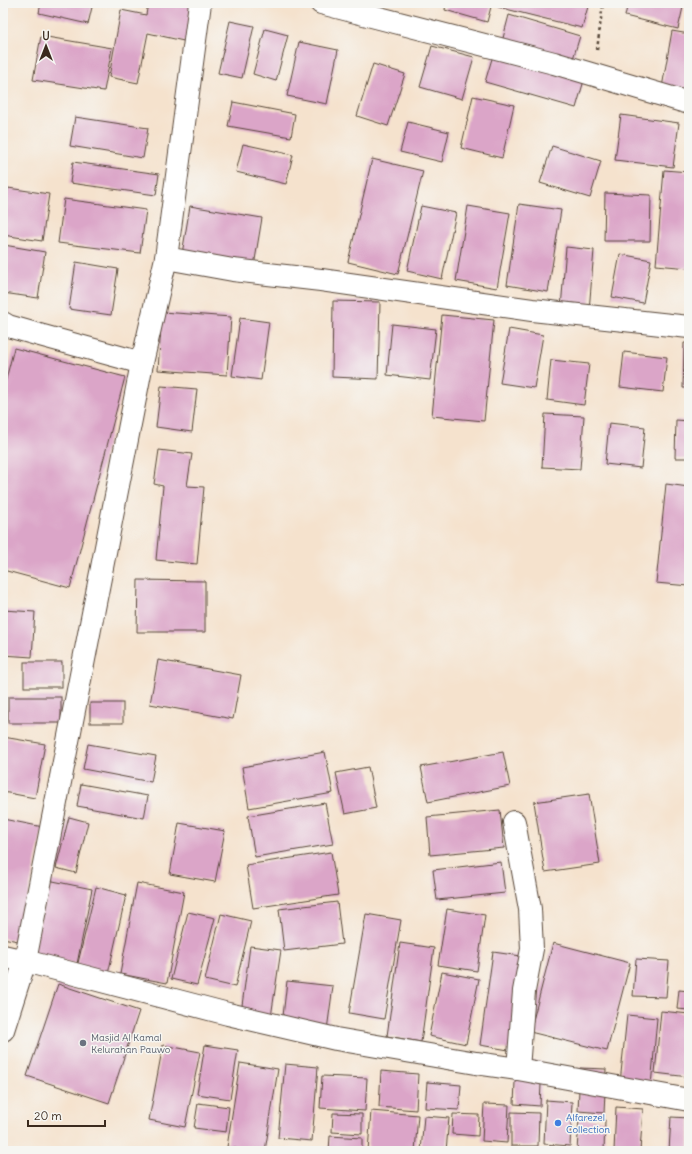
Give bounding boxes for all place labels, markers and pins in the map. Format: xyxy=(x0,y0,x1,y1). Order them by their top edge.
place label: Masjid Al Kamal Kelurahan Pauwo xyxy=(91,1031,171,1056)
marker: Masjid Al Kamal Kelurahan Pauwo xyxy=(78,1038,88,1048)
place label: Alfarezel Collection xyxy=(566,1111,610,1136)
marker: Alfarezel Collection xyxy=(553,1118,563,1128)

